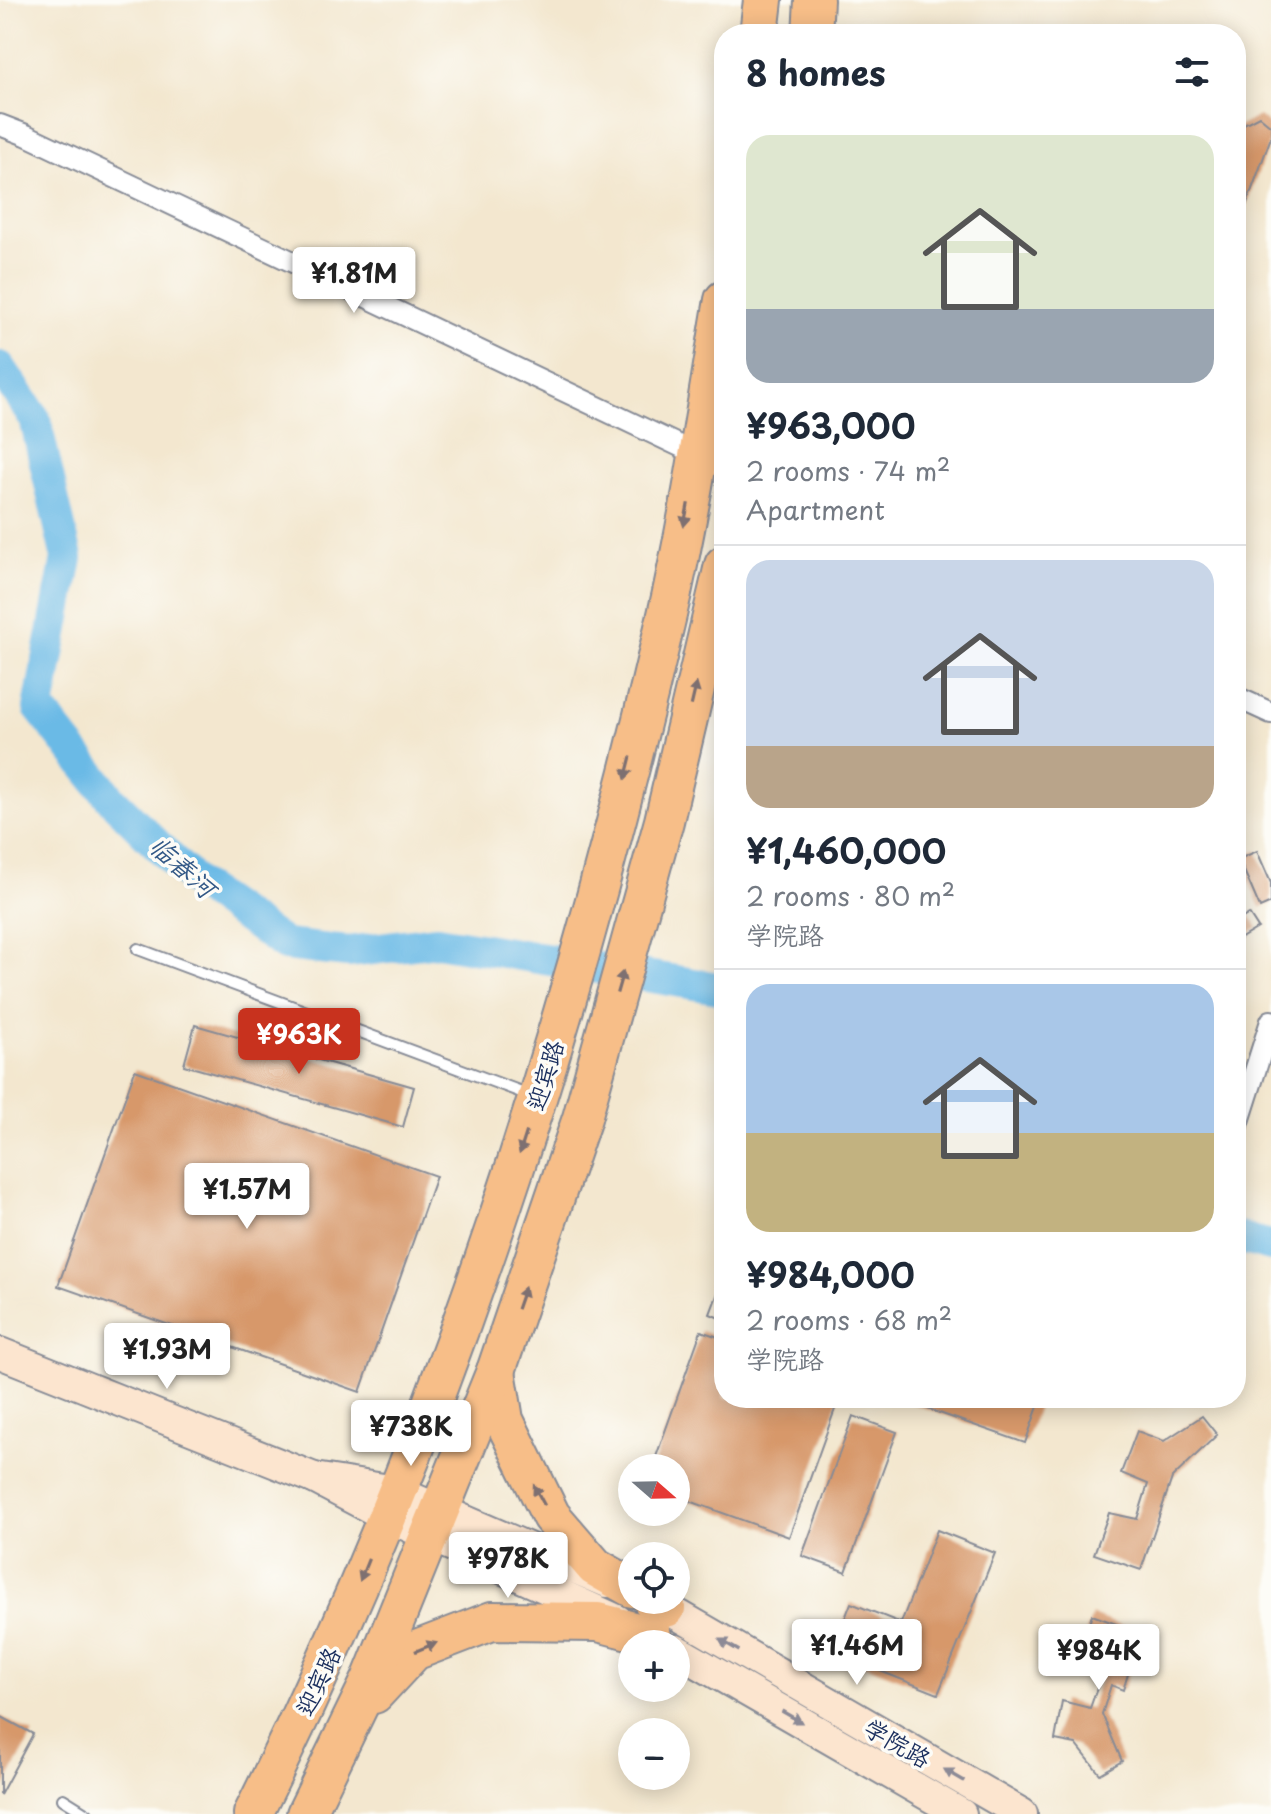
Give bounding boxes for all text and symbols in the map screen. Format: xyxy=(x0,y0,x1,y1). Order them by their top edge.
text: 8 homes xyxy=(746,46,886,98)
icon: filters xyxy=(1170,50,1214,94)
icon: home xyxy=(908,187,1052,331)
pin: ¥1.81M xyxy=(289,247,419,315)
text: ¥1.81M xyxy=(310,253,398,292)
text: ¥963,000 xyxy=(746,399,915,451)
text: 2 rooms · 74 m² xyxy=(746,451,950,490)
text: Apartment xyxy=(746,490,885,529)
one-way arrow xyxy=(680,503,692,528)
icon: home xyxy=(908,612,1052,756)
one-way arrow xyxy=(688,682,701,707)
one-way arrow xyxy=(622,756,634,781)
text: ¥1,460,000 xyxy=(746,824,946,876)
water label: 临春河 xyxy=(141,825,228,909)
text: 2 rooms · 80 m² xyxy=(746,876,955,915)
text: 学院路 xyxy=(746,915,824,954)
one-way arrow xyxy=(615,970,627,995)
pin: ¥963K xyxy=(243,1008,355,1076)
text: ¥963K xyxy=(256,1014,342,1053)
street label: 迎宾路 xyxy=(516,1035,572,1115)
icon: home xyxy=(908,1036,1052,1180)
one-way arrow xyxy=(517,1131,529,1155)
pin: ¥1.57M xyxy=(182,1163,312,1231)
text: ¥1.57M xyxy=(202,1169,292,1208)
text: ¥984,000 xyxy=(746,1248,915,1300)
one-way arrow xyxy=(516,1285,528,1309)
text: 2 rooms · 68 m² xyxy=(746,1300,952,1339)
pin: ¥1.93M xyxy=(102,1323,232,1391)
text: ¥1.93M xyxy=(122,1329,212,1368)
text: 学院路 xyxy=(746,1339,824,1378)
pin: ¥738K xyxy=(355,1400,467,1468)
text: ¥738K xyxy=(369,1406,453,1445)
north arrow xyxy=(618,1454,690,1526)
map controls xyxy=(618,1454,690,1790)
one-way arrow xyxy=(533,1483,546,1506)
pin: ¥978K xyxy=(452,1532,564,1600)
text: ¥978K xyxy=(467,1538,549,1577)
button: locate xyxy=(618,1542,690,1614)
one-way arrow xyxy=(358,1558,371,1582)
pin: ¥1.46M xyxy=(792,1619,922,1687)
pin: ¥984K xyxy=(1043,1624,1155,1692)
text: ¥1.46M xyxy=(810,1625,904,1664)
button: + xyxy=(618,1630,690,1702)
text: ¥984K xyxy=(1056,1630,1142,1669)
one-way arrow xyxy=(718,1638,741,1652)
one-way arrow xyxy=(414,1640,438,1653)
street label: 迎宾路 xyxy=(285,1641,349,1721)
street label: 学院路 xyxy=(858,1708,938,1776)
one-way arrow xyxy=(781,1710,803,1724)
button: − xyxy=(618,1718,690,1790)
one-way arrow xyxy=(943,1768,966,1782)

